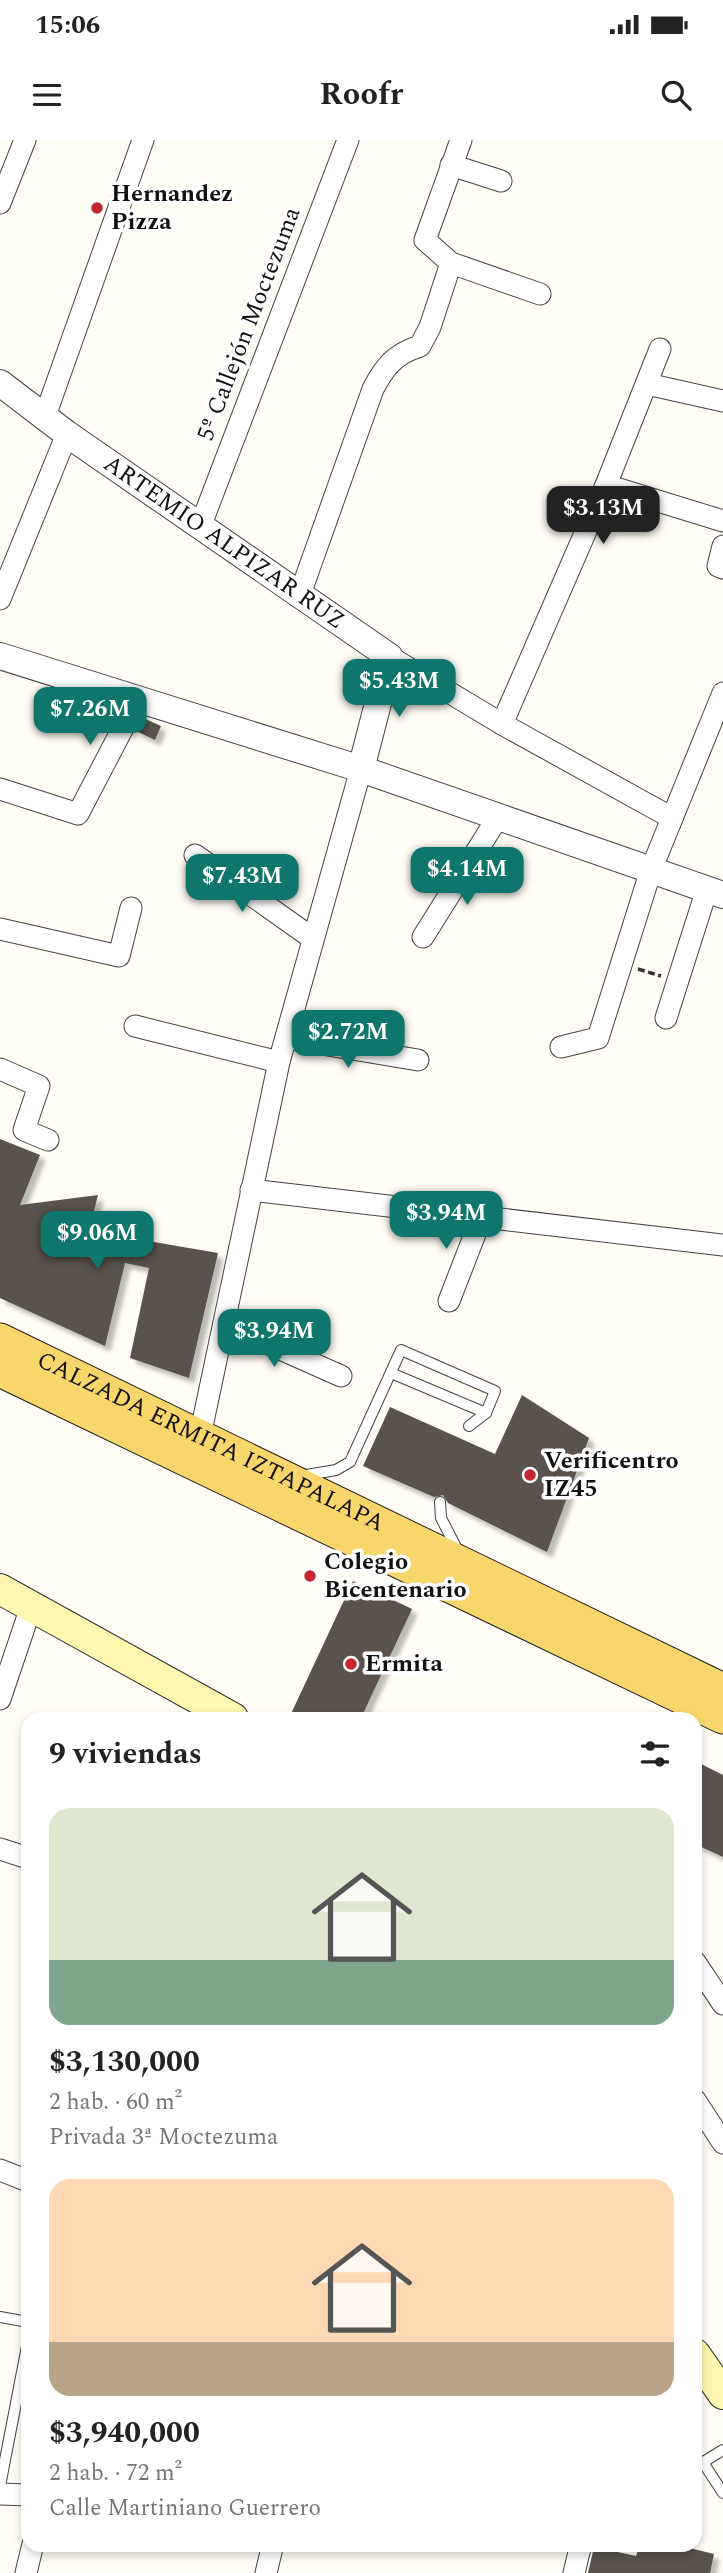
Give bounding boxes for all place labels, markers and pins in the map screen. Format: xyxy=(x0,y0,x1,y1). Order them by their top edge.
place label: Hernandez Pizza xyxy=(111,176,233,240)
marker: Hernandez Pizza xyxy=(89,200,105,216)
pin: $3.13M xyxy=(546,486,660,546)
pin: $5.43M xyxy=(342,660,456,719)
pin: $7.26M xyxy=(33,688,147,747)
pin: $4.14M xyxy=(410,848,524,907)
pin: $7.43M xyxy=(185,854,299,914)
pin: $2.72M xyxy=(291,1010,405,1070)
pin: $3.94M xyxy=(389,1192,503,1251)
pin: $9.06M xyxy=(40,1212,154,1271)
pin: $3.94M xyxy=(217,1310,331,1369)
place label: Verificentro IZ45 xyxy=(544,1443,679,1507)
marker: Verificentro IZ45 xyxy=(522,1467,538,1483)
place label: Colegio Bicentenario xyxy=(324,1544,467,1608)
marker: Colegio Bicentenario xyxy=(302,1568,318,1584)
place label: Ermita xyxy=(365,1646,443,1682)
marker: Ermita xyxy=(343,1656,359,1672)

